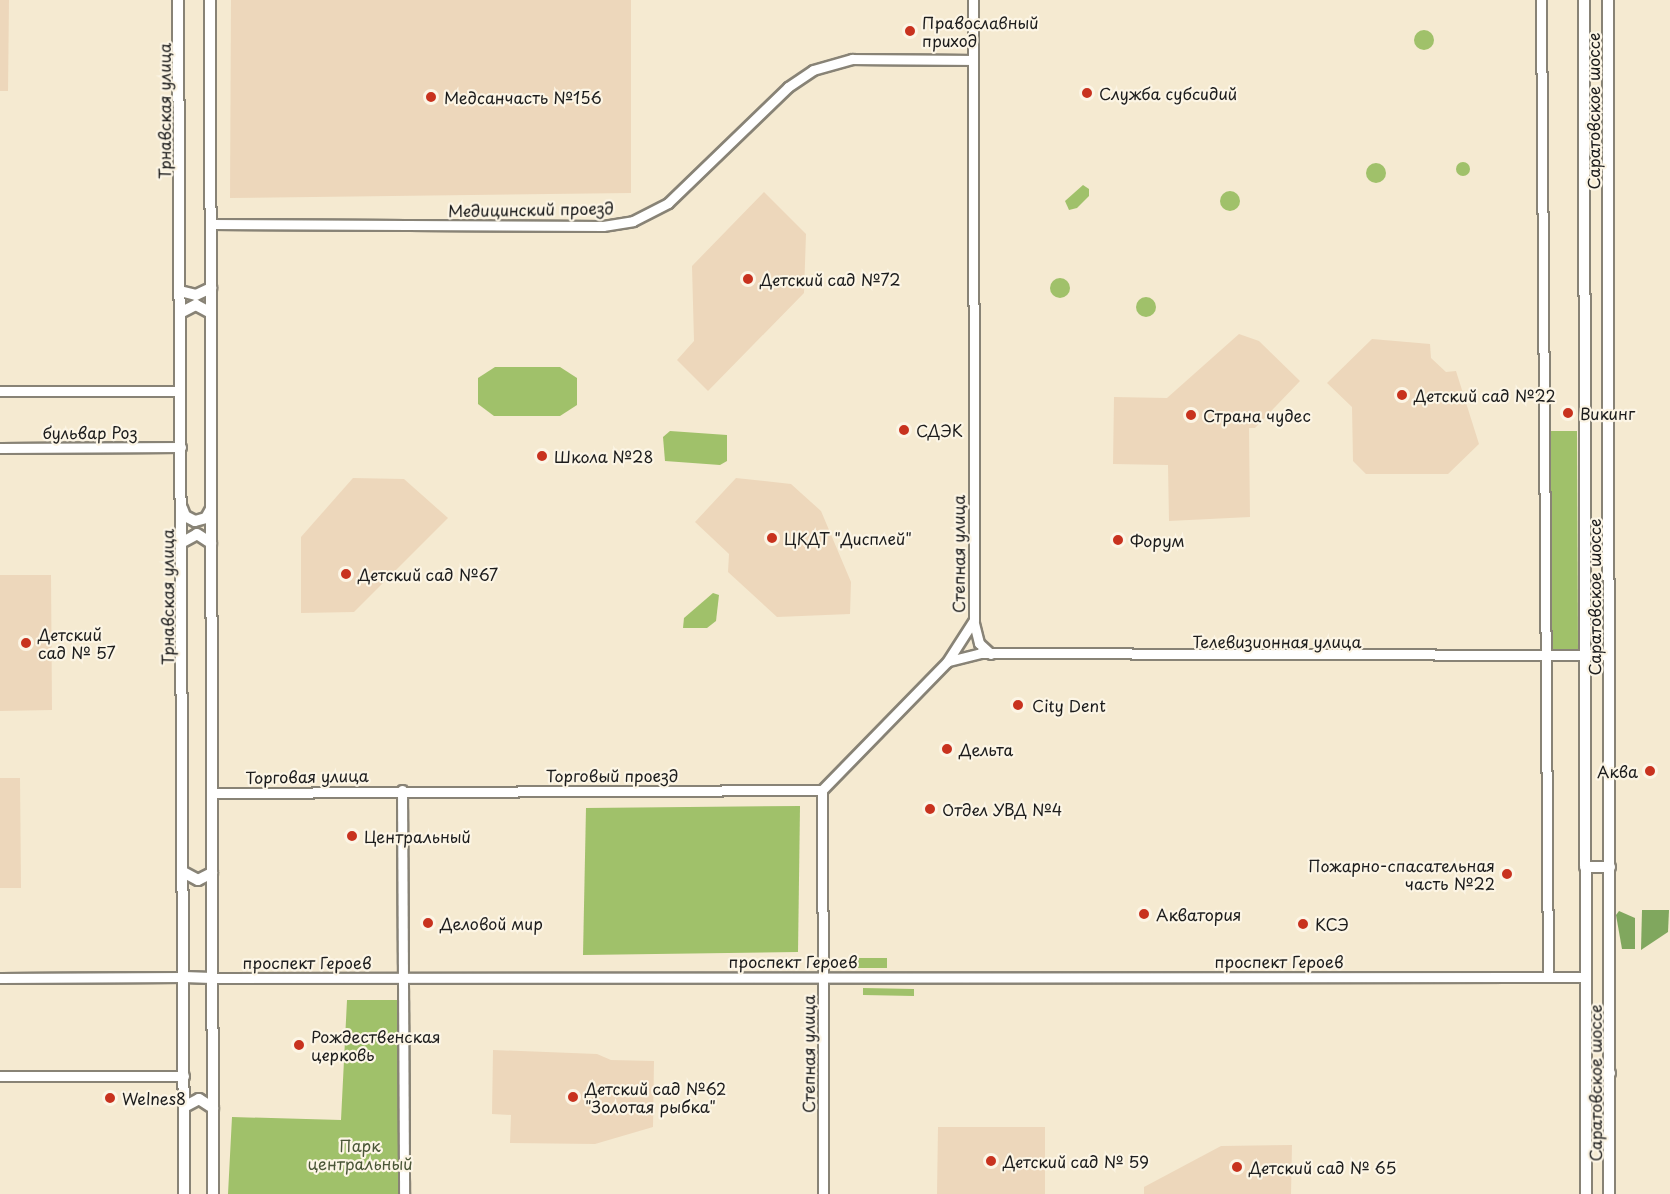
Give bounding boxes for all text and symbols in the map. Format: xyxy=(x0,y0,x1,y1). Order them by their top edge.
place label: Православный приход xyxy=(922,12,1039,50)
marker: Православный приход xyxy=(903,24,917,38)
street label: Саратовское шоссе xyxy=(1583,33,1603,189)
street label: Трнавская улица xyxy=(154,42,174,180)
place label: Служба субсидий xyxy=(1099,83,1238,103)
marker: Служба субсидий xyxy=(1080,86,1094,100)
place label: Медсанчасть №156 xyxy=(444,87,602,107)
marker: Медсанчасть №156 xyxy=(422,88,440,106)
street label: Медицинский проезд xyxy=(448,198,614,220)
place label: Детский сад №72 xyxy=(760,269,902,289)
marker: Детский сад №72 xyxy=(741,272,755,286)
place label: Детский сад №22 xyxy=(1414,385,1557,405)
marker: Детский сад №22 xyxy=(1395,388,1409,402)
place label: Викинг xyxy=(1580,403,1635,423)
place label: Страна чудес xyxy=(1203,405,1312,425)
marker: Викинг xyxy=(1561,406,1575,420)
marker: Страна чудес xyxy=(1184,408,1198,422)
place label: СДЭК xyxy=(916,420,963,440)
street label: бульвар Роз xyxy=(42,422,138,442)
marker: СДЭК xyxy=(897,423,911,437)
place label: Школа №28 xyxy=(554,446,654,466)
marker: Школа №28 xyxy=(535,449,549,463)
street label: Степная улица xyxy=(948,494,968,614)
street label: Саратовское шоссе xyxy=(1584,519,1604,675)
street label: Трнавская улица xyxy=(157,528,177,666)
place label: ЦКДТ "Дисплей" xyxy=(784,528,913,548)
place label: Форум xyxy=(1130,530,1185,550)
marker: ЦКДТ "Дисплей" xyxy=(765,531,779,545)
marker: Форум xyxy=(1111,533,1125,547)
place label: Детский сад №67 xyxy=(358,564,499,584)
marker: Детский сад №67 xyxy=(339,567,353,581)
place label: Детский сад № 57 xyxy=(38,624,115,662)
street label: Телевизионная улица xyxy=(1192,631,1362,651)
marker: Детский сад № 57 xyxy=(19,636,33,650)
place label: City Dent xyxy=(1032,695,1106,715)
marker: City Dent xyxy=(1009,696,1027,714)
place label: Дельта xyxy=(959,739,1013,759)
marker: Дельта xyxy=(940,742,954,756)
place label: Аква xyxy=(1597,761,1638,781)
marker: Аква xyxy=(1643,764,1657,778)
street label: Торговая улица xyxy=(245,765,369,787)
street label: Торговый проезд xyxy=(546,765,678,785)
place label: Отдел УВД №4 xyxy=(942,799,1064,819)
marker: Отдел УВД №4 xyxy=(923,802,937,816)
place label: Центральный xyxy=(364,826,471,846)
marker: Центральный xyxy=(345,829,359,843)
place label: Пожарно-спасательная часть №22 xyxy=(1308,855,1495,893)
marker: Пожарно-спасательная часть №22 xyxy=(1500,867,1514,881)
place label: Акватория xyxy=(1156,904,1242,924)
marker: Акватория xyxy=(1137,907,1151,921)
place label: Деловой мир xyxy=(440,913,543,933)
place label: КСЭ xyxy=(1315,914,1349,934)
marker: Деловой мир xyxy=(421,916,435,930)
marker: КСЭ xyxy=(1296,917,1310,931)
street label: проспект Героев xyxy=(728,951,858,971)
street label: проспект Героев xyxy=(1214,951,1344,971)
street label: проспект Героев xyxy=(242,952,372,972)
street label: Степная улица xyxy=(798,994,818,1114)
street label: Саратовское шоссе xyxy=(1585,1005,1605,1161)
place label: Рождественская церковь xyxy=(311,1026,441,1064)
marker: Рождественская церковь xyxy=(292,1038,306,1052)
place label: Детский сад №62 "Золотая рыбка" xyxy=(585,1078,728,1116)
place label: Welnes8 xyxy=(122,1088,186,1108)
marker: Детский сад №62 "Золотая рыбка" xyxy=(566,1090,580,1104)
marker: Welnes8 xyxy=(103,1091,117,1105)
park label: Парк центральный xyxy=(307,1135,413,1173)
place label: Детский сад № 59 xyxy=(1003,1151,1150,1171)
marker: Детский сад № 59 xyxy=(984,1154,998,1168)
place label: Детский сад № 65 xyxy=(1249,1157,1397,1177)
marker: Детский сад № 65 xyxy=(1230,1160,1244,1174)

